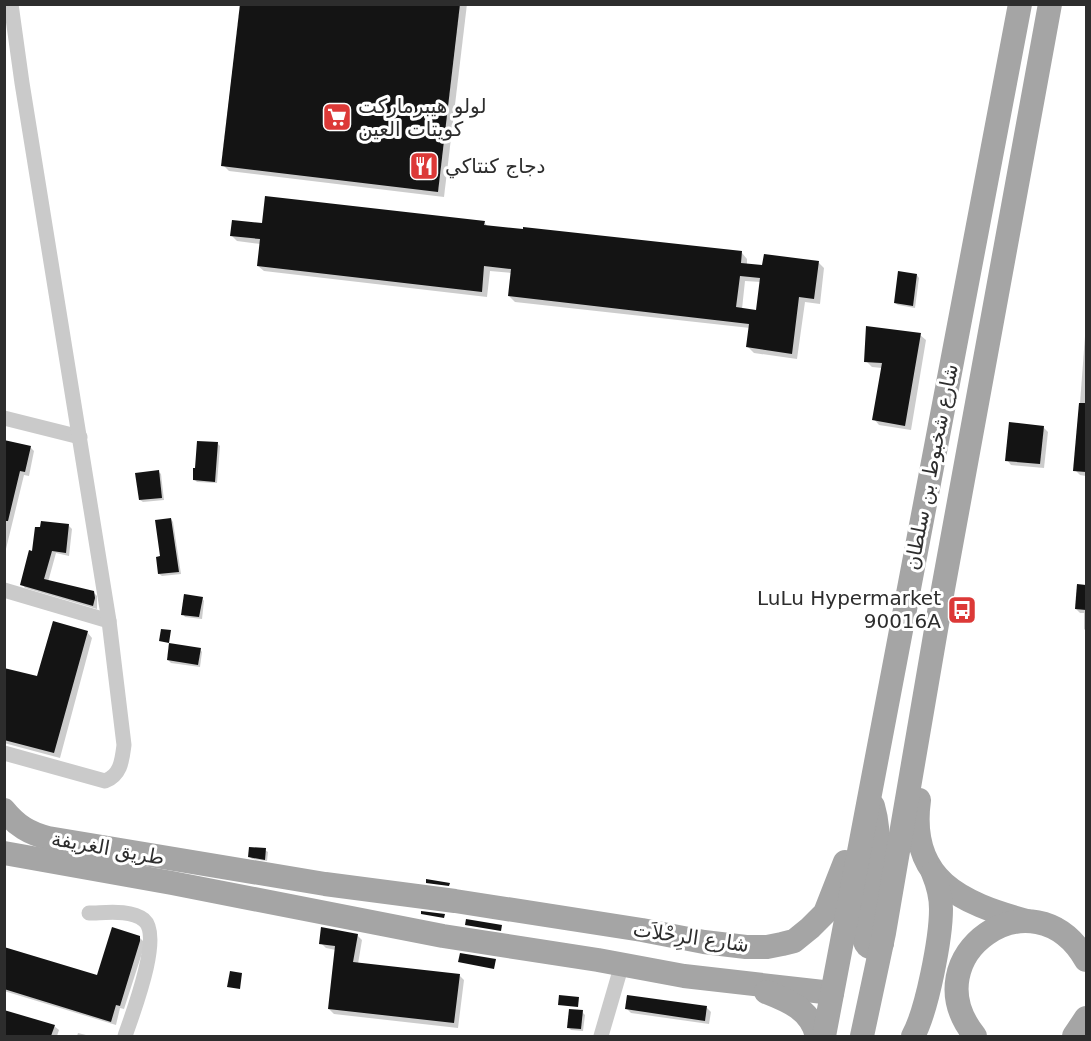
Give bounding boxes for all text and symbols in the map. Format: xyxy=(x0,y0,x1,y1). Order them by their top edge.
place label: لولو هيبرماركت كويتات العين xyxy=(358,94,487,141)
supermarket icon: لولو هيبرماركت كويتات العين xyxy=(321,101,353,133)
restaurant icon: دجاج كنتاكي xyxy=(408,150,440,182)
place label: دجاج كنتاكي xyxy=(445,154,546,179)
street label: شارع شخبوط بن سلطان xyxy=(899,362,963,572)
place label: LuLu Hypermarket 90016A xyxy=(757,586,941,633)
bus stop icon: LuLu Hypermarket 90016A xyxy=(946,594,978,626)
street label: طريق الغريفة xyxy=(50,826,166,870)
street label: شارع الرِحْلاَت xyxy=(631,917,750,960)

